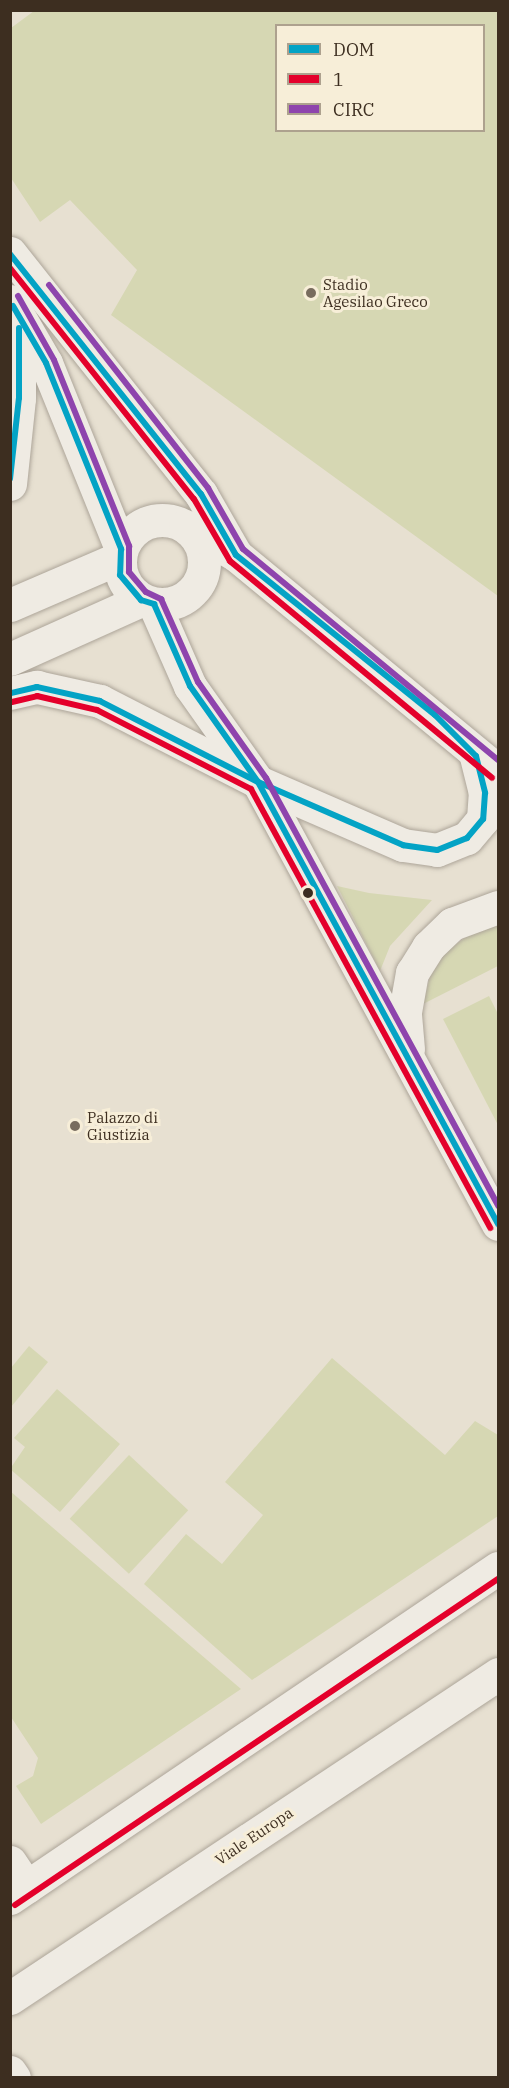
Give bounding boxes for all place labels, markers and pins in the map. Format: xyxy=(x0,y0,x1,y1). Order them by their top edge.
place label: Stadio Agesilao Greco xyxy=(323,275,428,310)
marker: Stadio Agesilao Greco xyxy=(304,286,318,300)
unlabelled marker xyxy=(302,887,314,899)
place label: Palazzo di Giustizia xyxy=(87,1108,158,1143)
marker: Palazzo di Giustizia xyxy=(68,1119,82,1133)

